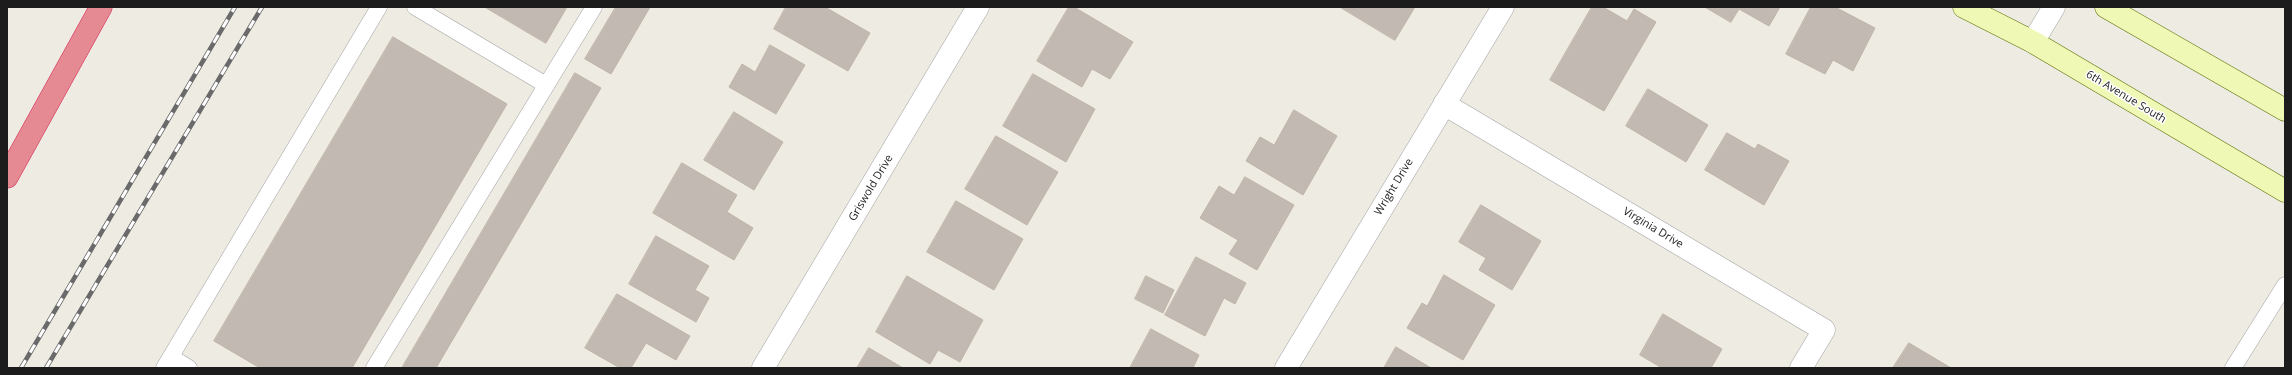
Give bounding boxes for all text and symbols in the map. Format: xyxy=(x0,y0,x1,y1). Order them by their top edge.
street label: 6th Avenue South xyxy=(2084,68,2168,126)
street label: Griswold Drive xyxy=(846,152,896,224)
street label: Wright Drive xyxy=(1372,156,1416,218)
street label: Virginia Drive xyxy=(1620,205,1686,251)

